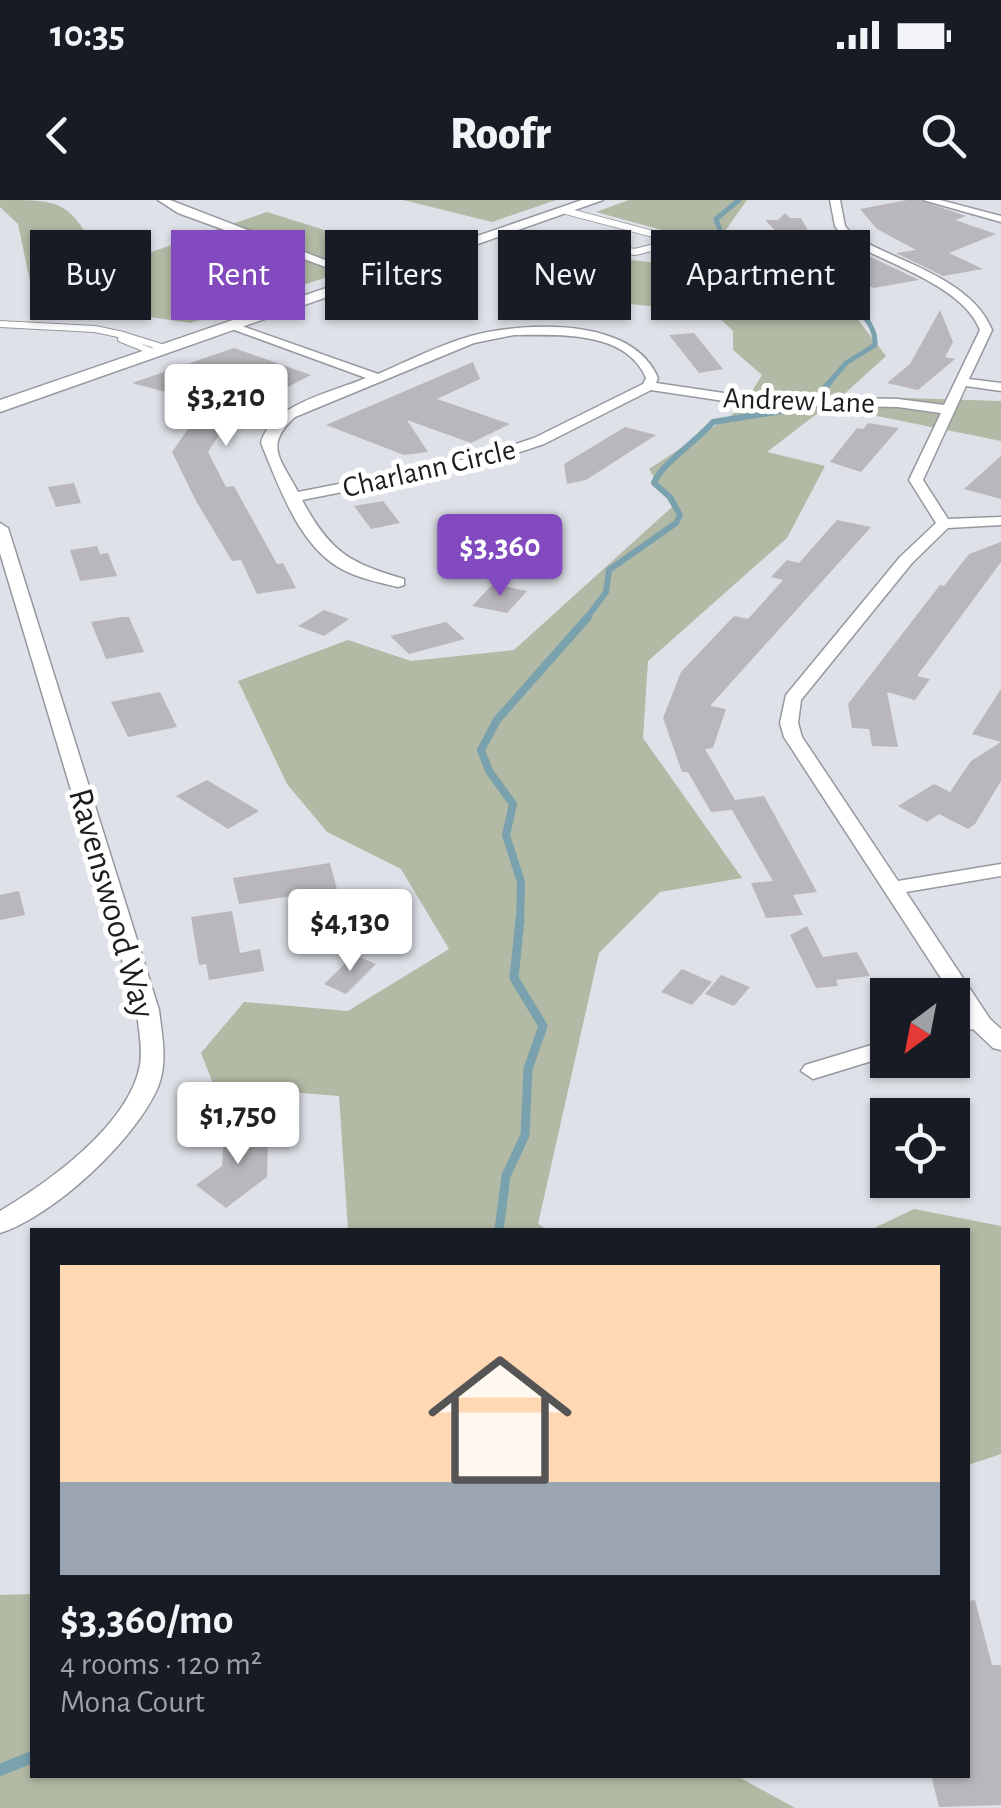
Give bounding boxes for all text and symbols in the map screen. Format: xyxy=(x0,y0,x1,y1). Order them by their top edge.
text: 10:35 xyxy=(50,16,125,54)
icon: back xyxy=(30,108,85,163)
icon: search xyxy=(916,108,971,163)
text: Roofr xyxy=(450,112,551,157)
chip: Buy xyxy=(30,230,151,320)
chip: Rent xyxy=(171,230,305,320)
chip: Filters xyxy=(325,230,478,320)
chip: New xyxy=(498,230,631,320)
chip: Apartment xyxy=(651,230,870,320)
pin: $3,210 xyxy=(145,364,307,449)
text: $3,210 xyxy=(187,380,265,412)
street label: Andrew Lane xyxy=(722,383,875,419)
street label: Charlann Circle xyxy=(340,435,519,503)
pin: $3,360 xyxy=(419,514,581,599)
text: $3,360 xyxy=(459,530,541,562)
street label: Ravenswood Way xyxy=(62,785,161,1022)
pin: $4,130 xyxy=(269,889,431,974)
text: $4,130 xyxy=(310,905,390,937)
north arrow xyxy=(870,978,970,1078)
map controls xyxy=(870,978,970,1198)
pin: $1,750 xyxy=(157,1082,319,1167)
text: $1,750 xyxy=(199,1098,277,1130)
button: locate xyxy=(870,1098,970,1198)
icon: home xyxy=(410,1330,590,1510)
text: $3,360/mo xyxy=(60,1599,233,1641)
text: 4 rooms · 120 m² xyxy=(60,1648,262,1680)
text: Mona Court xyxy=(60,1686,205,1718)

